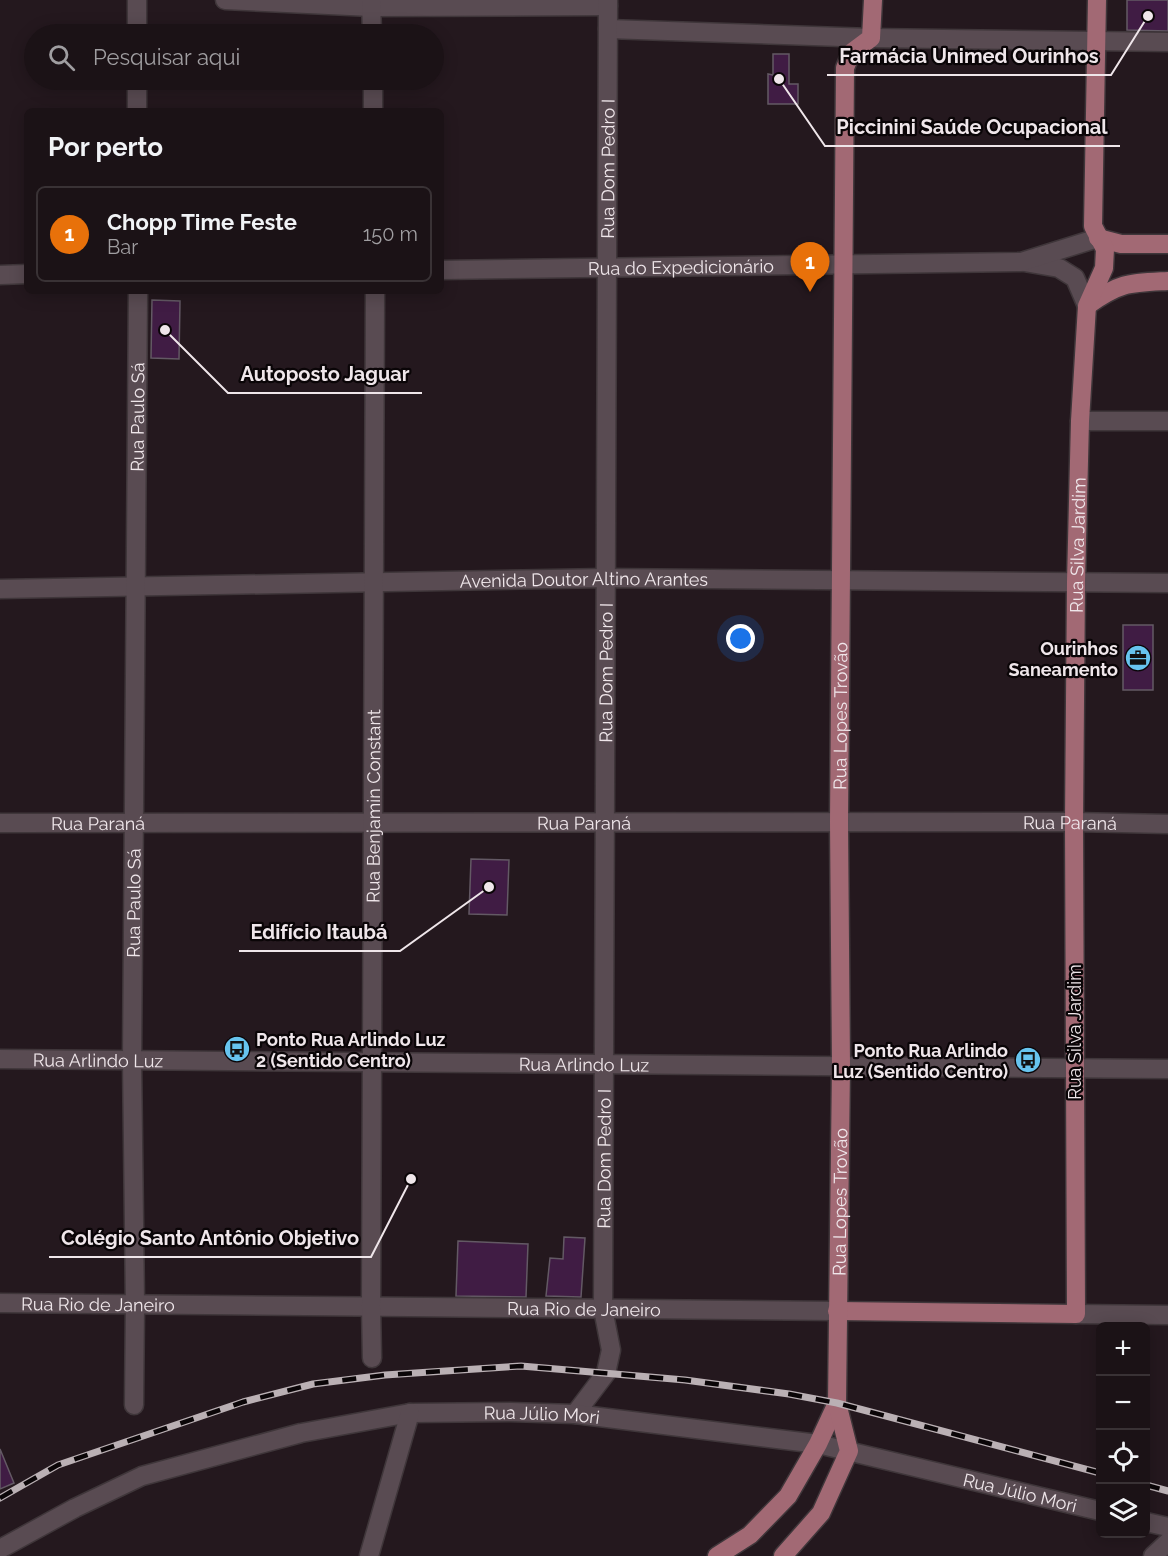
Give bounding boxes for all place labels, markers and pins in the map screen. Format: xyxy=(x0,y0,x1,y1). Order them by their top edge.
callout: Farmácia Unimed Ourinhos xyxy=(827,37,1111,75)
callout: Piccinini Saúde Ocupacional xyxy=(825,108,1120,146)
pin: 1 xyxy=(790,242,830,292)
callout: Autoposto Jaguar xyxy=(228,355,422,393)
place label: Ourinhos Saneamento xyxy=(1009,638,1118,680)
office icon: Ourinhos Saneamento xyxy=(1123,643,1153,673)
callout: Edifício Itaubá xyxy=(239,913,400,951)
place label: Ponto Rua Arlindo Luz 2 (Sentido Centro) xyxy=(256,1029,446,1071)
bus stop icon: Ponto Rua Arlindo Luz 2 (Sentido Centro) xyxy=(222,1034,252,1064)
place label: Ponto Rua Arlindo Luz (Sentido Centro) xyxy=(833,1040,1008,1082)
bus stop icon: Ponto Rua Arlindo Luz (Sentido Centro) xyxy=(1013,1045,1043,1075)
callout: Colégio Santo Antônio Objetivo xyxy=(49,1219,371,1257)

